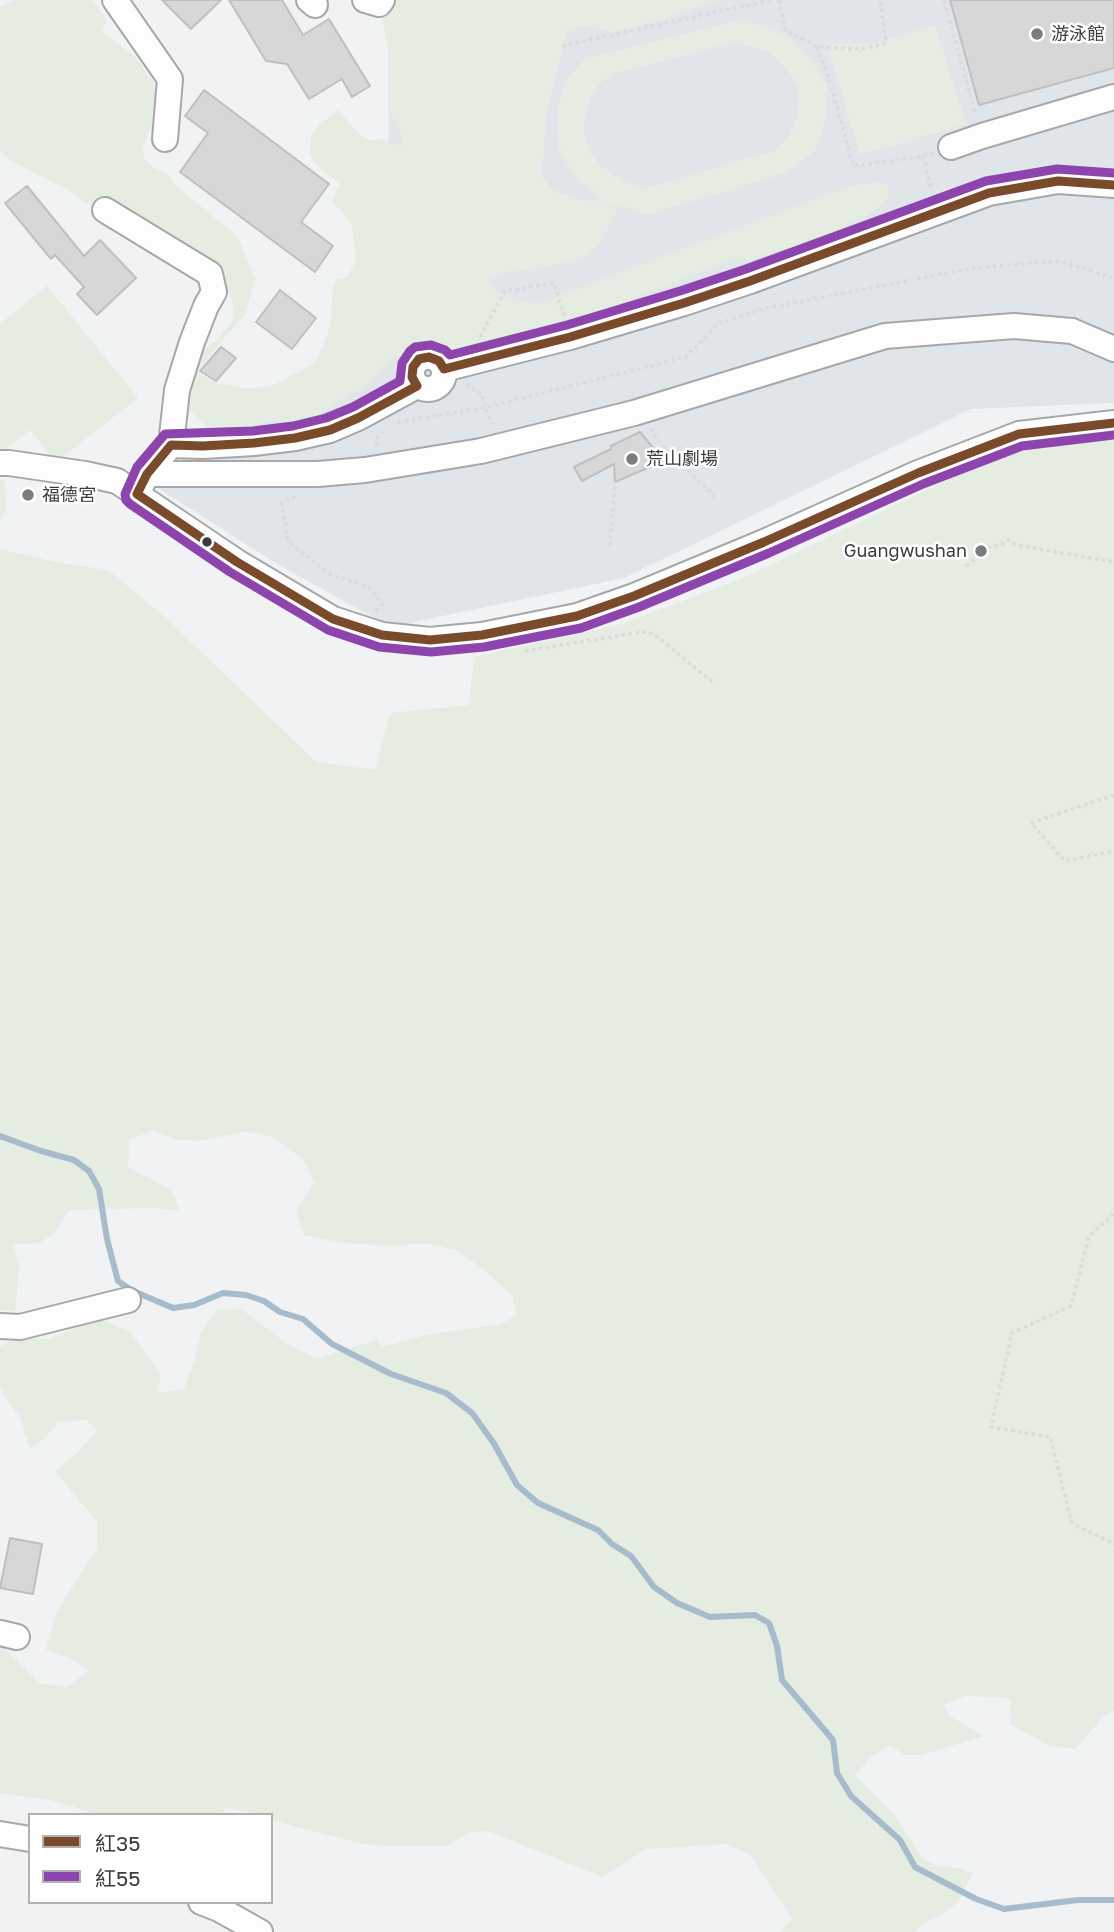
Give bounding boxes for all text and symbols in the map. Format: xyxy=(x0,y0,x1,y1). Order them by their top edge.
place label: 游泳館 xyxy=(1051,23,1105,45)
marker: 游泳館 xyxy=(1029,26,1045,42)
place label: 荒山劇場 xyxy=(646,448,718,470)
marker: 荒山劇場 xyxy=(624,451,640,467)
place label: 福德宮 xyxy=(42,484,96,506)
marker: 福德宮 xyxy=(20,487,36,503)
unlabelled marker xyxy=(200,535,214,549)
place label: Guangwushan xyxy=(844,540,967,562)
marker: Guangwushan xyxy=(973,543,989,559)
legend xyxy=(28,1813,273,1904)
text: 紅35 xyxy=(95,1830,140,1856)
text: 紅55 xyxy=(95,1865,140,1891)

